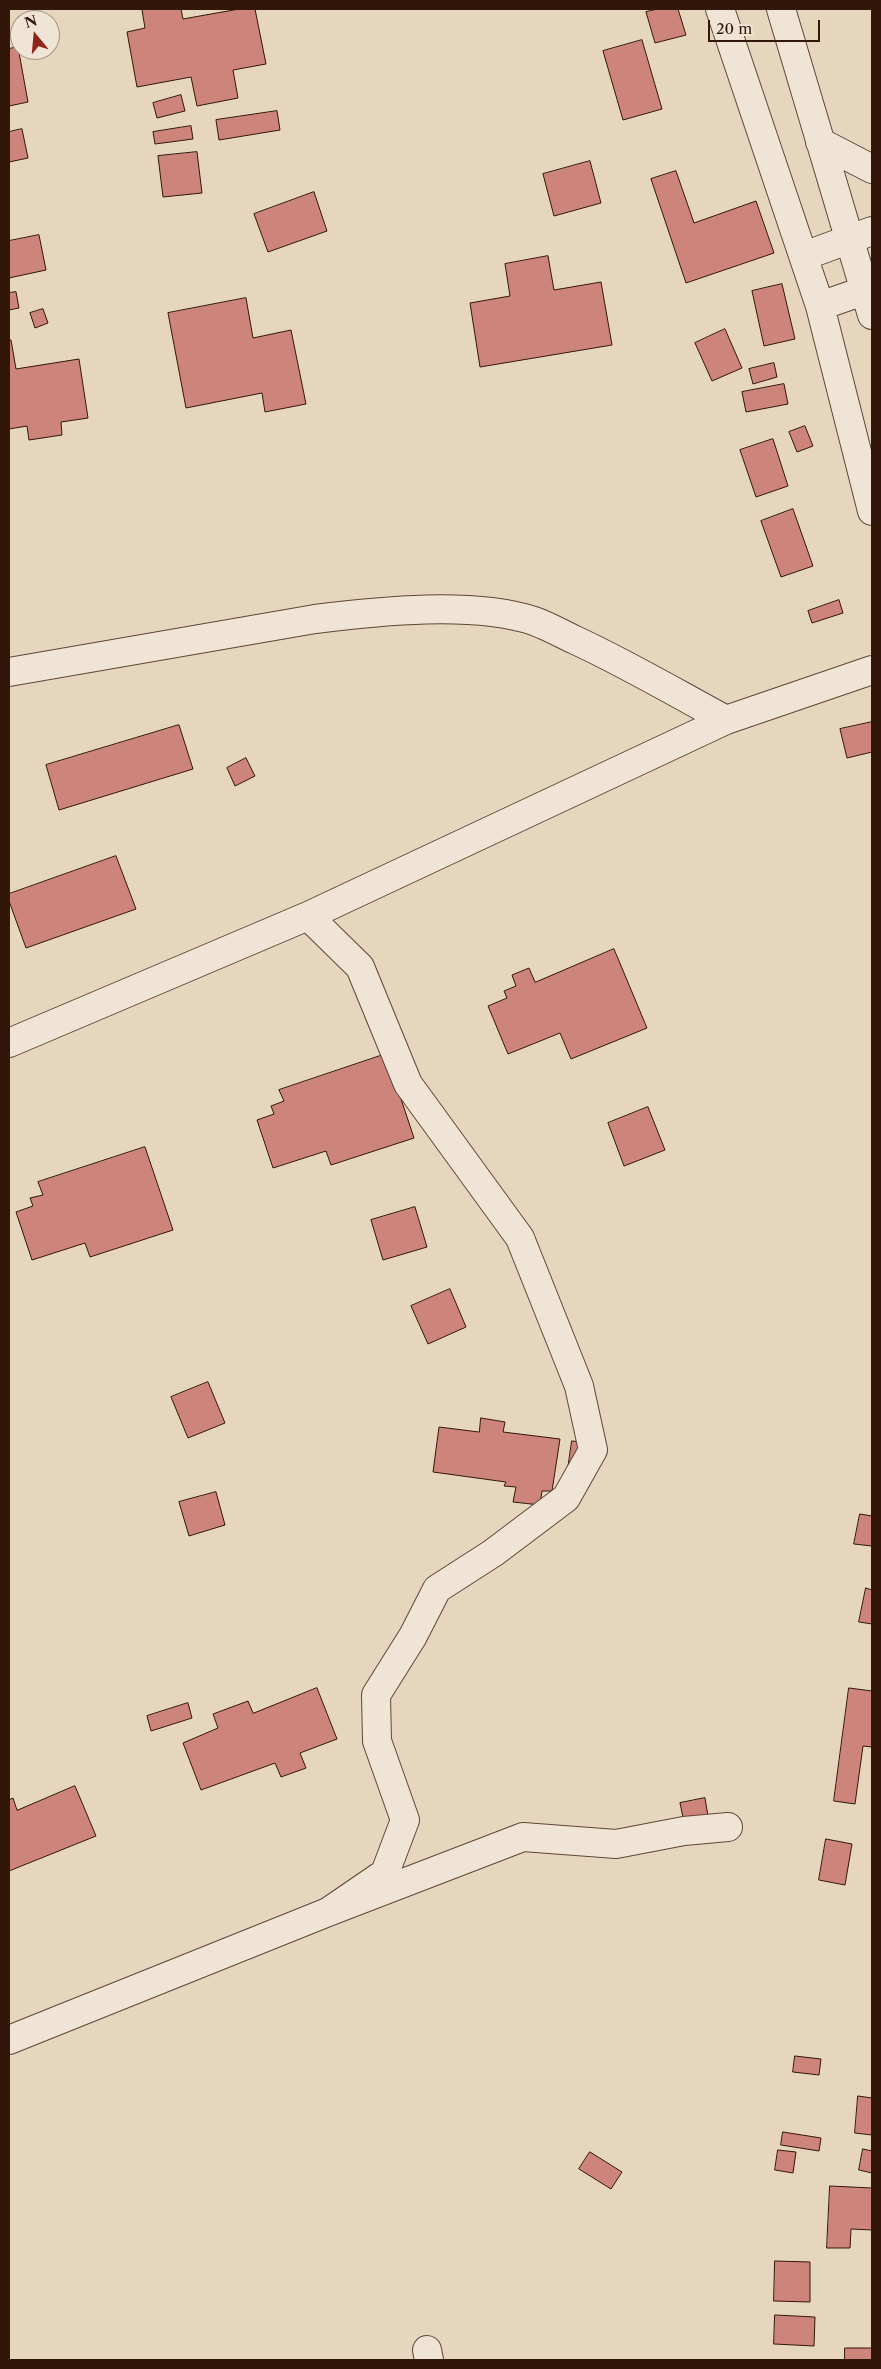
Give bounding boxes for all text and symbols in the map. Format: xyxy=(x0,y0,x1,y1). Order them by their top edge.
north arrow xyxy=(10,10,60,60)
scale bar xyxy=(711,10,824,42)
text: N xyxy=(22,11,39,32)
text: 20 m xyxy=(716,19,752,38)

